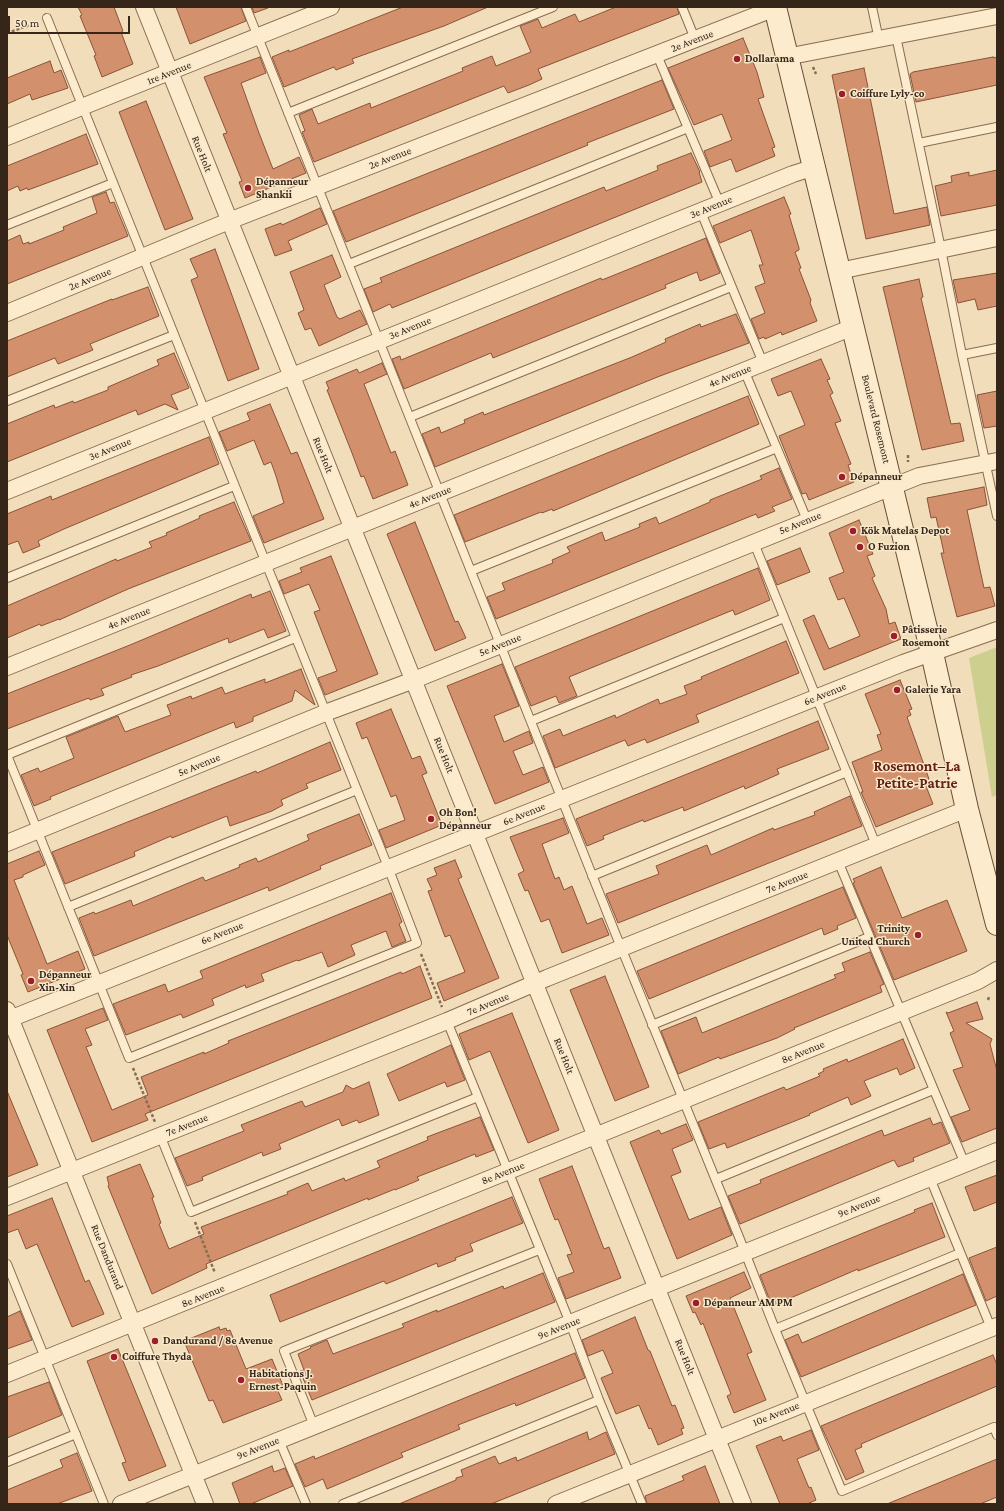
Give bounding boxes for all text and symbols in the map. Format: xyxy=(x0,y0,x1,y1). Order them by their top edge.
scale bar xyxy=(10,8,132,34)
text: 50 m xyxy=(15,16,39,30)
street label: 2e Avenue xyxy=(669,27,715,55)
place label: Dollarama xyxy=(745,52,794,66)
marker: Dollarama xyxy=(732,54,742,64)
street label: 1re Avenue xyxy=(145,58,193,88)
place label: Coiffure Lyly-co xyxy=(850,87,925,101)
marker: Coiffure Lyly-co xyxy=(837,89,847,99)
street label: Rue Holt xyxy=(189,134,215,174)
street label: 2e Avenue xyxy=(367,144,413,172)
place label: Dépanneur Shankii xyxy=(256,175,309,201)
marker: Dépanneur Shankii xyxy=(243,183,253,193)
street label: 3e Avenue xyxy=(688,193,734,221)
street label: 2e Avenue xyxy=(67,265,113,293)
street label: 3e Avenue xyxy=(387,314,433,342)
street label: 4e Avenue xyxy=(707,361,753,391)
street label: Boulevard Rosemont xyxy=(859,373,893,465)
street label: 3e Avenue xyxy=(87,435,133,463)
street label: Rue Holt xyxy=(310,435,336,475)
place label: Dépanneur xyxy=(850,470,903,484)
marker: Dépanneur xyxy=(837,472,847,482)
street label: 4e Avenue xyxy=(407,482,453,512)
street label: 5e Avenue xyxy=(777,509,823,537)
place label: Kök Matelas Depot xyxy=(861,524,949,538)
marker: Kök Matelas Depot xyxy=(848,526,858,536)
place label: O Fuzion xyxy=(868,540,910,554)
marker: O Fuzion xyxy=(855,542,865,552)
street label: 4e Avenue xyxy=(106,603,152,633)
place label: Pâtisserie Rosemont xyxy=(902,623,949,649)
street label: 5e Avenue xyxy=(477,631,523,659)
marker: Pâtisserie Rosemont xyxy=(889,631,899,641)
street label: 6e Avenue xyxy=(802,679,848,709)
place label: Galerie Yara xyxy=(905,683,961,697)
marker: Galerie Yara xyxy=(892,685,902,695)
street label: Rue Holt xyxy=(431,735,457,775)
street label: 5e Avenue xyxy=(176,751,222,779)
district label: Rosemont–La Petite-Patrie xyxy=(873,757,961,792)
street label: 6e Avenue xyxy=(501,799,547,829)
place label: Oh Bon! Dépanneur xyxy=(439,806,492,832)
marker: Oh Bon! Dépanneur xyxy=(426,814,436,824)
street label: 7e Avenue xyxy=(764,868,810,896)
street label: 6e Avenue xyxy=(199,918,245,948)
place label: Trinity United Church xyxy=(841,922,910,948)
marker: Trinity United Church xyxy=(913,930,923,940)
place label: Dépanneur Xin-Xin xyxy=(39,968,92,994)
marker: Dépanneur Xin-Xin xyxy=(26,976,36,986)
street label: 7e Avenue xyxy=(465,989,511,1019)
street label: Rue Holt xyxy=(551,1036,577,1076)
street label: 8e Avenue xyxy=(780,1037,826,1067)
street label: 7e Avenue xyxy=(164,1111,210,1139)
street label: 8e Avenue xyxy=(480,1158,526,1188)
street label: 9e Avenue xyxy=(836,1191,882,1221)
street label: Rue Dandurand xyxy=(88,1222,126,1292)
street label: 8e Avenue xyxy=(180,1281,226,1311)
place label: Dépanneur AM PM xyxy=(704,1296,793,1310)
marker: Dépanneur AM PM xyxy=(691,1298,701,1308)
street label: 9e Avenue xyxy=(536,1313,582,1343)
place label: Dandurand / 8e Avenue xyxy=(163,1334,273,1348)
marker: Dandurand / 8e Avenue xyxy=(150,1336,160,1346)
street label: Rue Holt xyxy=(672,1337,698,1377)
place label: Coiffure Thyda xyxy=(122,1350,192,1364)
marker: Coiffure Thyda xyxy=(109,1352,119,1362)
place label: Habitations J. Ernest-Paquin xyxy=(249,1367,317,1393)
marker: Habitations J. Ernest-Paquin xyxy=(236,1375,246,1385)
street label: 10e Avenue xyxy=(751,1399,801,1429)
street label: 9e Avenue xyxy=(235,1433,281,1463)

